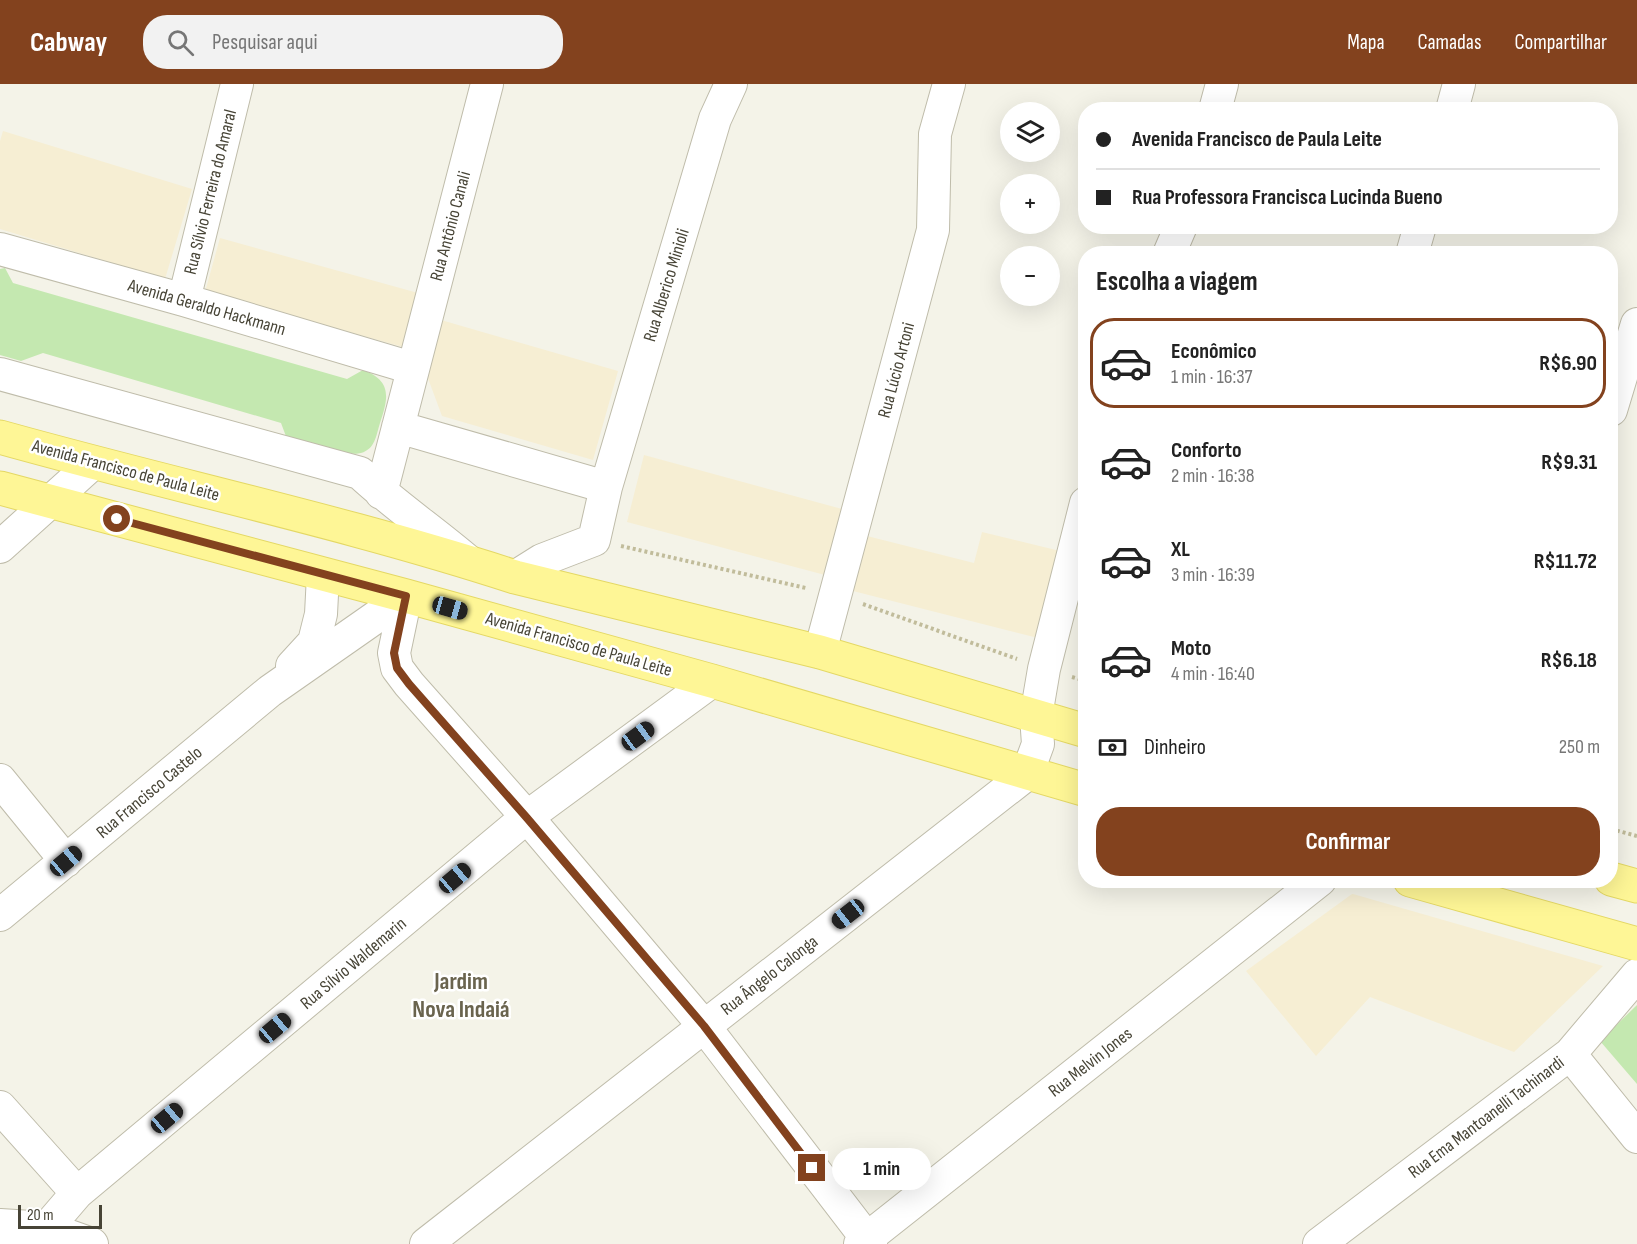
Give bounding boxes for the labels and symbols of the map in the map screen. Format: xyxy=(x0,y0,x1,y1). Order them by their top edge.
street label: Rua Sílvio Ferreira do Amaral xyxy=(180,107,241,277)
street label: Rua Antônio Canali xyxy=(426,169,475,283)
street label: Rua Alberico Minioli xyxy=(639,226,694,344)
street label: Avenida Geraldo Hackmann xyxy=(125,275,288,340)
street label: Rua Lúcio Artoni xyxy=(874,320,919,420)
street label: Avenida Francisco de Paula Leite xyxy=(29,435,222,506)
route start xyxy=(103,505,130,532)
car xyxy=(430,594,470,622)
street label: Avenida Francisco de Paula Leite xyxy=(482,608,674,681)
car xyxy=(618,718,658,754)
street label: Rua Francisco Castelo xyxy=(92,742,206,843)
car xyxy=(46,843,86,879)
car xyxy=(435,860,475,896)
car xyxy=(828,896,868,932)
street label: Rua Sílvio Waldemarin xyxy=(296,913,410,1014)
street label: Rua Ângelo Calonga xyxy=(717,931,822,1020)
district label: Jardim Nova Indaiá xyxy=(412,967,510,1024)
car xyxy=(255,1010,295,1046)
street label: Rua Melvin Jones xyxy=(1044,1023,1136,1102)
street label: Rua Ema Mantoanelli Tachinardi xyxy=(1404,1052,1568,1183)
car xyxy=(147,1100,187,1136)
callout: 1 min xyxy=(833,1147,932,1189)
route end xyxy=(798,1154,825,1181)
scale bar xyxy=(18,1202,102,1230)

